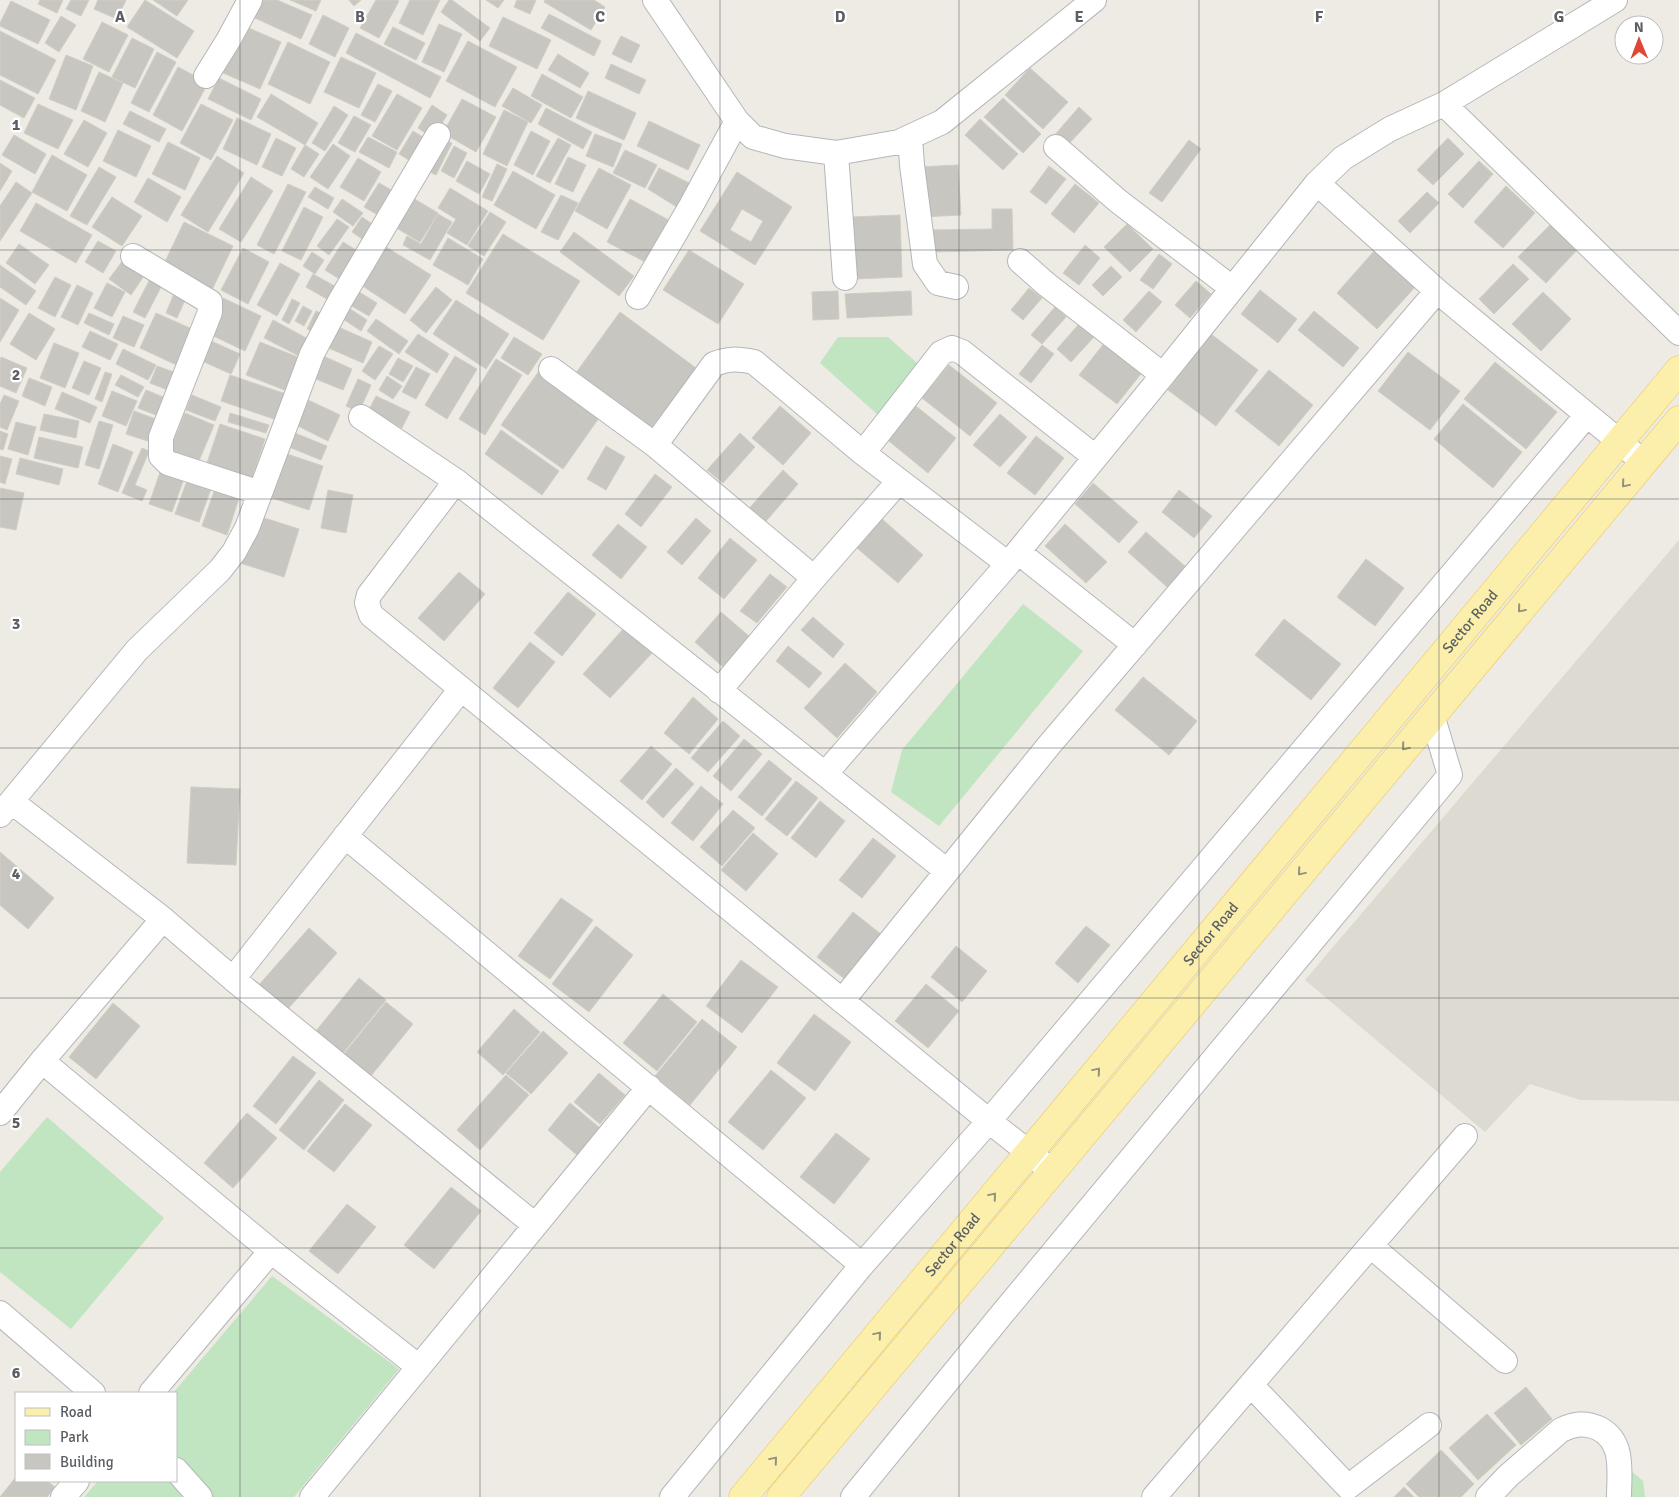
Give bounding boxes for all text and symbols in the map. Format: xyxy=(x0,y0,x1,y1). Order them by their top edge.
text: A xyxy=(115,7,126,27)
text: B xyxy=(355,7,365,27)
text: C xyxy=(595,7,605,27)
text: D xyxy=(835,7,846,27)
text: E xyxy=(1074,7,1084,27)
text: F xyxy=(1315,7,1324,27)
text: G xyxy=(1554,7,1564,27)
north arrow xyxy=(1614,15,1664,65)
text: N xyxy=(1634,19,1644,36)
text: 1 xyxy=(12,115,21,135)
text: 2 xyxy=(12,365,20,385)
one-way arrow xyxy=(1622,479,1631,488)
street label: Sector Road xyxy=(1439,586,1502,657)
one-way arrow xyxy=(1518,603,1527,612)
text: 3 xyxy=(12,614,20,634)
one-way arrow xyxy=(1403,741,1411,750)
text: 4 xyxy=(12,864,21,884)
one-way arrow xyxy=(1298,866,1307,875)
street label: Sector Road xyxy=(1179,899,1242,969)
one-way arrow xyxy=(1091,1068,1100,1077)
text: 5 xyxy=(12,1113,20,1133)
one-way arrow xyxy=(987,1193,995,1202)
street label: Sector Road xyxy=(921,1209,984,1280)
one-way arrow xyxy=(872,1331,881,1340)
text: 6 xyxy=(12,1363,21,1383)
legend xyxy=(15,1392,178,1482)
text: Road xyxy=(60,1403,92,1421)
text: Park xyxy=(60,1428,89,1446)
text: Building xyxy=(60,1453,114,1471)
one-way arrow xyxy=(768,1456,777,1465)

